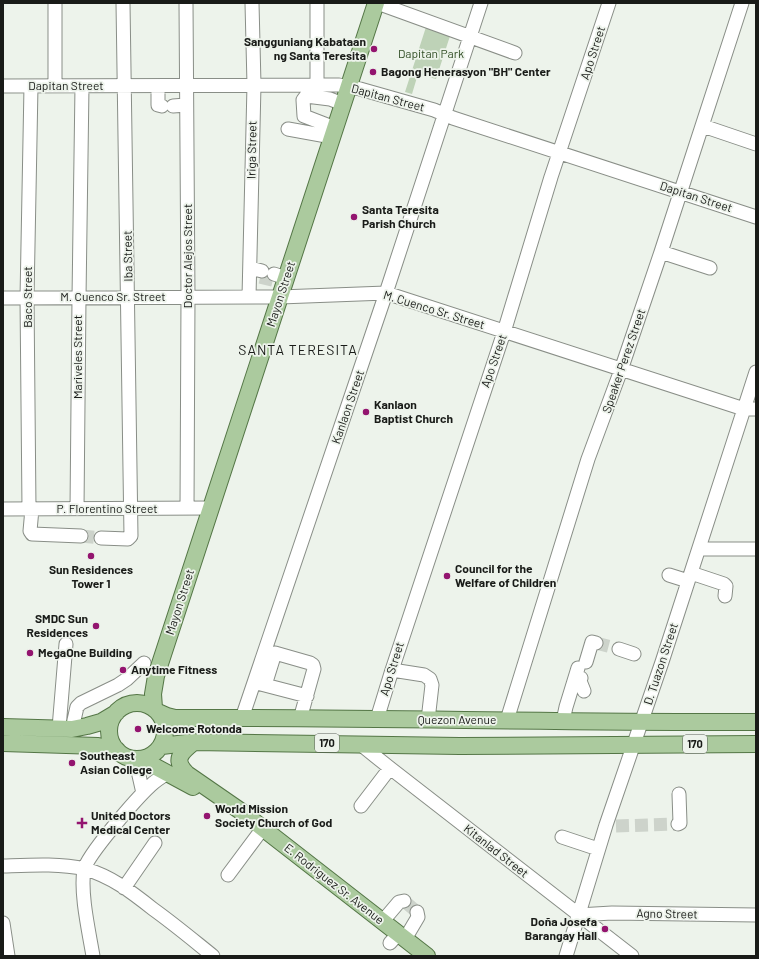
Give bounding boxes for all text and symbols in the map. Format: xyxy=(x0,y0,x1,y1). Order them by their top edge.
street label: Apo Street xyxy=(577,24,607,81)
place label: Sangguniang Kabataan ng Santa Teresita xyxy=(244,34,366,62)
marker: Sangguniang Kabataan ng Santa Teresita xyxy=(369,44,379,54)
park label: Dapitan Park xyxy=(398,46,464,60)
place label: Bagong Henerasyon "BH" Center xyxy=(381,64,551,78)
marker: Bagong Henerasyon "BH" Center xyxy=(368,67,378,77)
street label: Dapitan Street xyxy=(28,78,104,92)
street label: Dapitan Street xyxy=(350,81,426,114)
street label: Iriga Street xyxy=(243,121,259,179)
street label: Dapitan Street xyxy=(658,178,734,214)
place label: Santa Teresita Parish Church xyxy=(362,202,439,230)
street label: Doctor Alejos Street xyxy=(180,204,194,308)
marker: Santa Teresita Parish Church xyxy=(349,212,359,222)
street label: Iba Street xyxy=(120,230,134,282)
street label: Mayon Street xyxy=(263,259,297,328)
street label: Baco Street xyxy=(20,266,34,328)
street label: M. Cuenco Sr. Street xyxy=(382,287,487,331)
street label: M. Cuenco Sr. Street xyxy=(60,289,166,303)
street label: Speaker Perez Street xyxy=(599,307,647,415)
street label: Mariveles Street xyxy=(70,315,84,399)
street label: Apo Street xyxy=(477,332,509,389)
district label: SANTA TERESITA xyxy=(238,341,358,358)
street label: Kanlaon Street xyxy=(328,368,366,445)
place label: Kanlaon Baptist Church xyxy=(374,397,453,425)
marker: Kanlaon Baptist Church xyxy=(361,407,371,417)
street label: P. Florentino Street xyxy=(56,501,158,515)
marker: Sun Residences Tower 1 xyxy=(86,551,96,561)
place label: Council for the Welfare of Children xyxy=(455,561,556,589)
place label: Sun Residences Tower 1 xyxy=(49,562,133,590)
street label: Mayon Street xyxy=(162,567,196,636)
marker: Council for the Welfare of Children xyxy=(442,571,452,581)
place label: SMDC Sun Residences xyxy=(26,611,88,639)
marker: SMDC Sun Residences xyxy=(91,621,101,631)
street label: D. Tuazon Street xyxy=(640,621,680,706)
street label: Apo Street xyxy=(376,640,406,697)
place label: MegaOne Building xyxy=(38,645,132,659)
marker: MegaOne Building xyxy=(25,648,35,658)
place label: Anytime Fitness xyxy=(131,662,217,676)
marker: Anytime Fitness xyxy=(118,665,128,675)
street label: Quezon Avenue xyxy=(418,712,496,726)
place label: Welcome Rotonda xyxy=(146,721,242,735)
marker: Welcome Rotonda xyxy=(133,724,143,734)
road number: 170 xyxy=(315,734,339,752)
road number: 170 xyxy=(683,735,707,753)
place label: Southeast Asian College xyxy=(80,748,152,776)
marker: Southeast Asian College xyxy=(67,758,77,768)
place label: World Mission Society Church of God xyxy=(215,801,333,829)
place label: United Doctors Medical Center xyxy=(91,808,171,836)
marker: World Mission Society Church of God xyxy=(202,811,212,821)
marker: United Doctors Medical Center xyxy=(76,817,88,829)
street label: Kitanlad Street xyxy=(462,821,532,880)
street label: E. Rodriguez Sr. Avenue xyxy=(282,840,387,926)
street label: Agno Street xyxy=(636,905,698,921)
place label: Doña Josefa Barangay Hall xyxy=(525,914,597,942)
marker: Doña Josefa Barangay Hall xyxy=(600,924,610,934)

